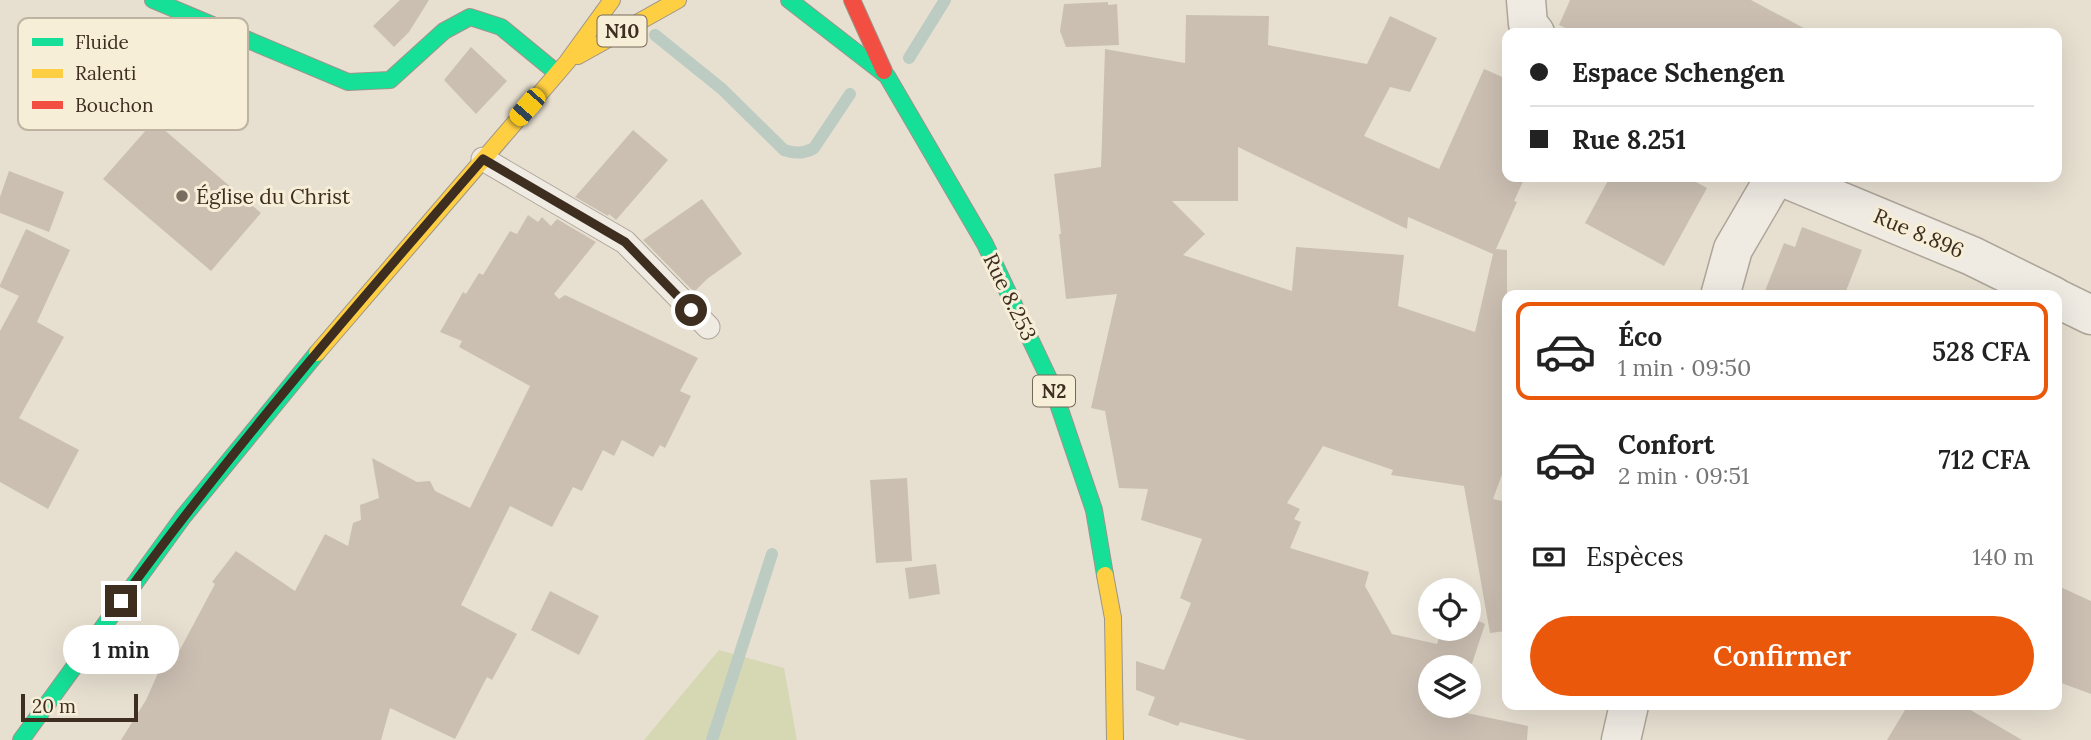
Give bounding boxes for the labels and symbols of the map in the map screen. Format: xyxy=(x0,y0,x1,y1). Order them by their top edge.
road number: N10 xyxy=(598,16,646,46)
legend xyxy=(18,18,248,130)
text: Fluide xyxy=(75,30,129,54)
text: Ralenti xyxy=(75,61,136,85)
car xyxy=(506,84,549,130)
text: Bouchon xyxy=(75,93,153,117)
place label: Église du Christ xyxy=(196,183,351,210)
marker: Église du Christ xyxy=(174,188,190,204)
street label: Rue 8.896 xyxy=(1870,202,1968,264)
street label: Rue 8.253 xyxy=(977,249,1043,345)
route start xyxy=(675,294,707,326)
road number: N2 xyxy=(1033,376,1075,406)
route end xyxy=(105,585,137,617)
callout: 1 min xyxy=(63,626,179,674)
scale bar xyxy=(21,691,138,723)

